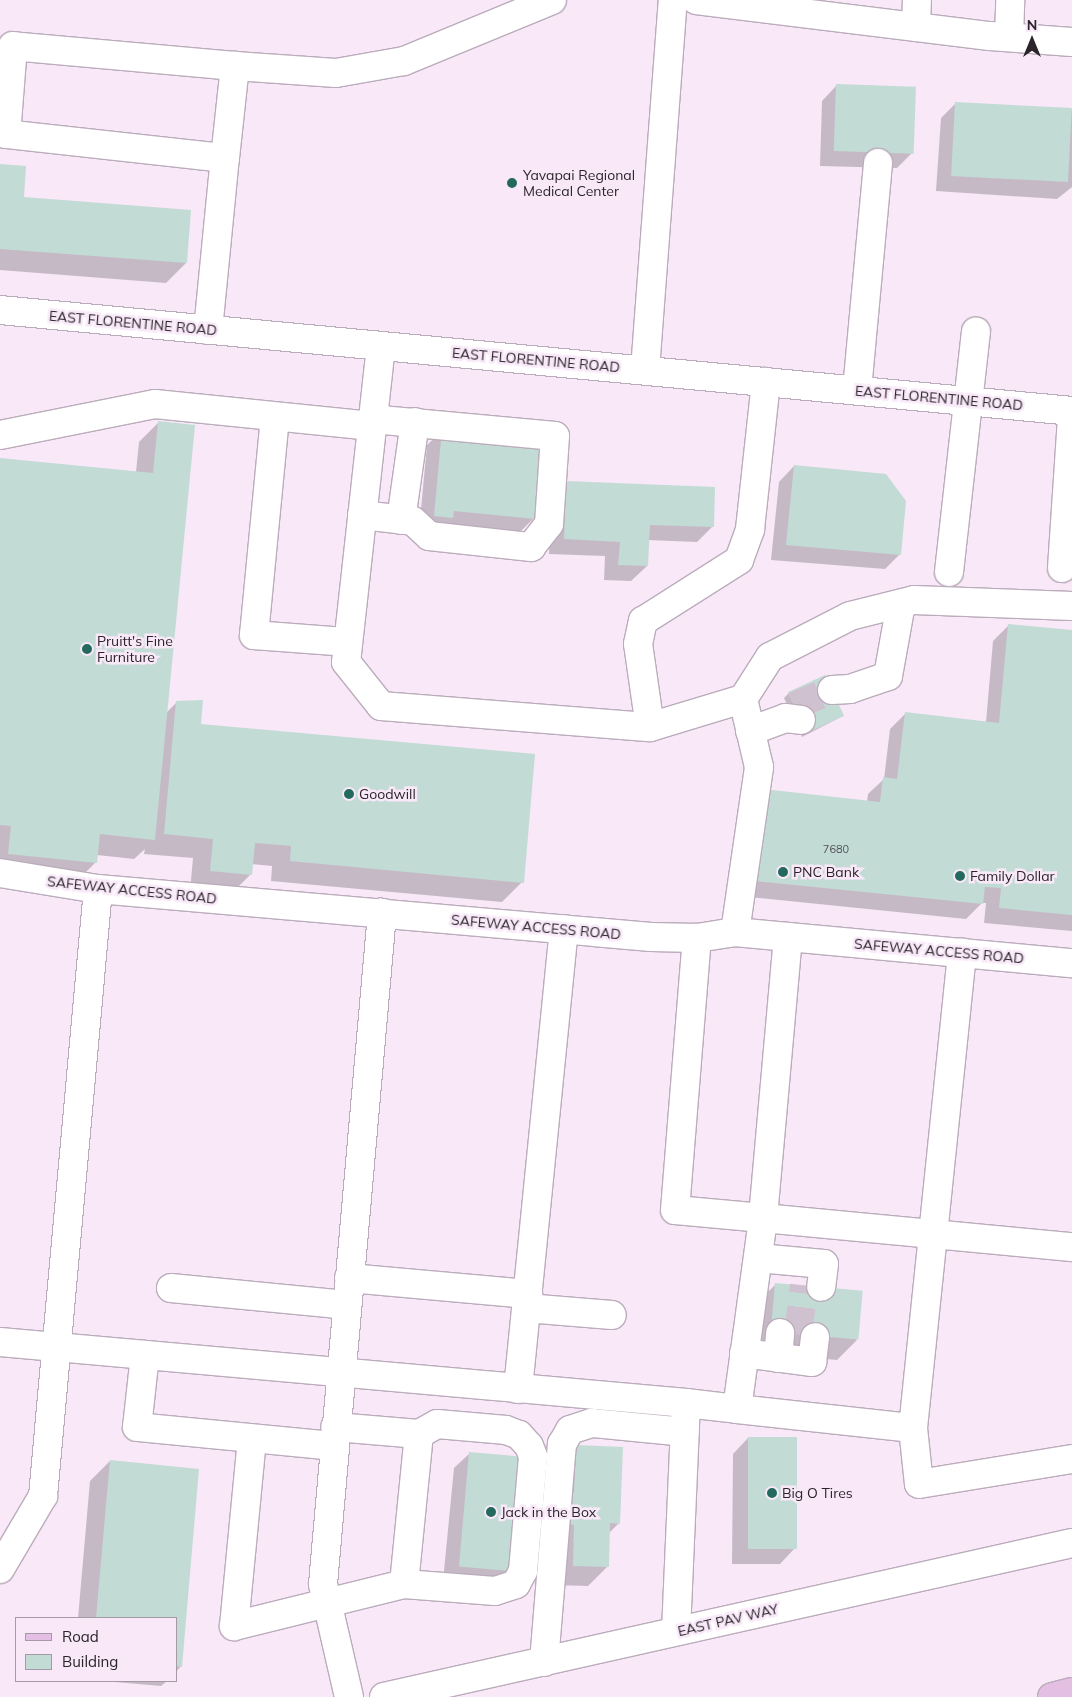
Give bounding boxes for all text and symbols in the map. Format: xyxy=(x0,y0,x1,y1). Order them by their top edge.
north arrow xyxy=(1007,15,1057,65)
text: N xyxy=(1027,16,1037,34)
place label: Yavapai Regional Medical Center xyxy=(523,167,635,200)
marker: Yavapai Regional Medical Center xyxy=(505,176,519,190)
street label: EAST FLORENTINE ROAD xyxy=(48,307,218,339)
street label: EAST FLORENTINE ROAD xyxy=(451,344,621,376)
street label: EAST FLORENTINE ROAD xyxy=(854,382,1024,414)
place label: Pruitt's Fine Furniture xyxy=(97,633,173,666)
marker: Pruitt's Fine Furniture xyxy=(81,643,93,655)
place label: Goodwill xyxy=(359,786,416,802)
marker: Goodwill xyxy=(343,788,355,800)
house number: 7680 xyxy=(823,842,849,856)
place label: PNC Bank xyxy=(793,864,859,880)
marker: PNC Bank xyxy=(777,866,789,878)
place label: Family Dollar xyxy=(970,868,1055,884)
marker: Family Dollar xyxy=(954,870,966,882)
street label: SAFEWAY ACCESS ROAD xyxy=(46,873,218,907)
street label: SAFEWAY ACCESS ROAD xyxy=(450,911,622,943)
street label: SAFEWAY ACCESS ROAD xyxy=(853,935,1025,967)
place label: Big O Tires xyxy=(782,1485,853,1501)
marker: Big O Tires xyxy=(766,1487,778,1499)
place label: Jack in the Box xyxy=(501,1504,596,1520)
marker: Jack in the Box xyxy=(485,1506,497,1518)
street label: EAST PAV WAY xyxy=(676,1600,780,1640)
legend xyxy=(15,1617,178,1682)
text: Road xyxy=(62,1627,99,1646)
text: Building xyxy=(62,1652,118,1671)

